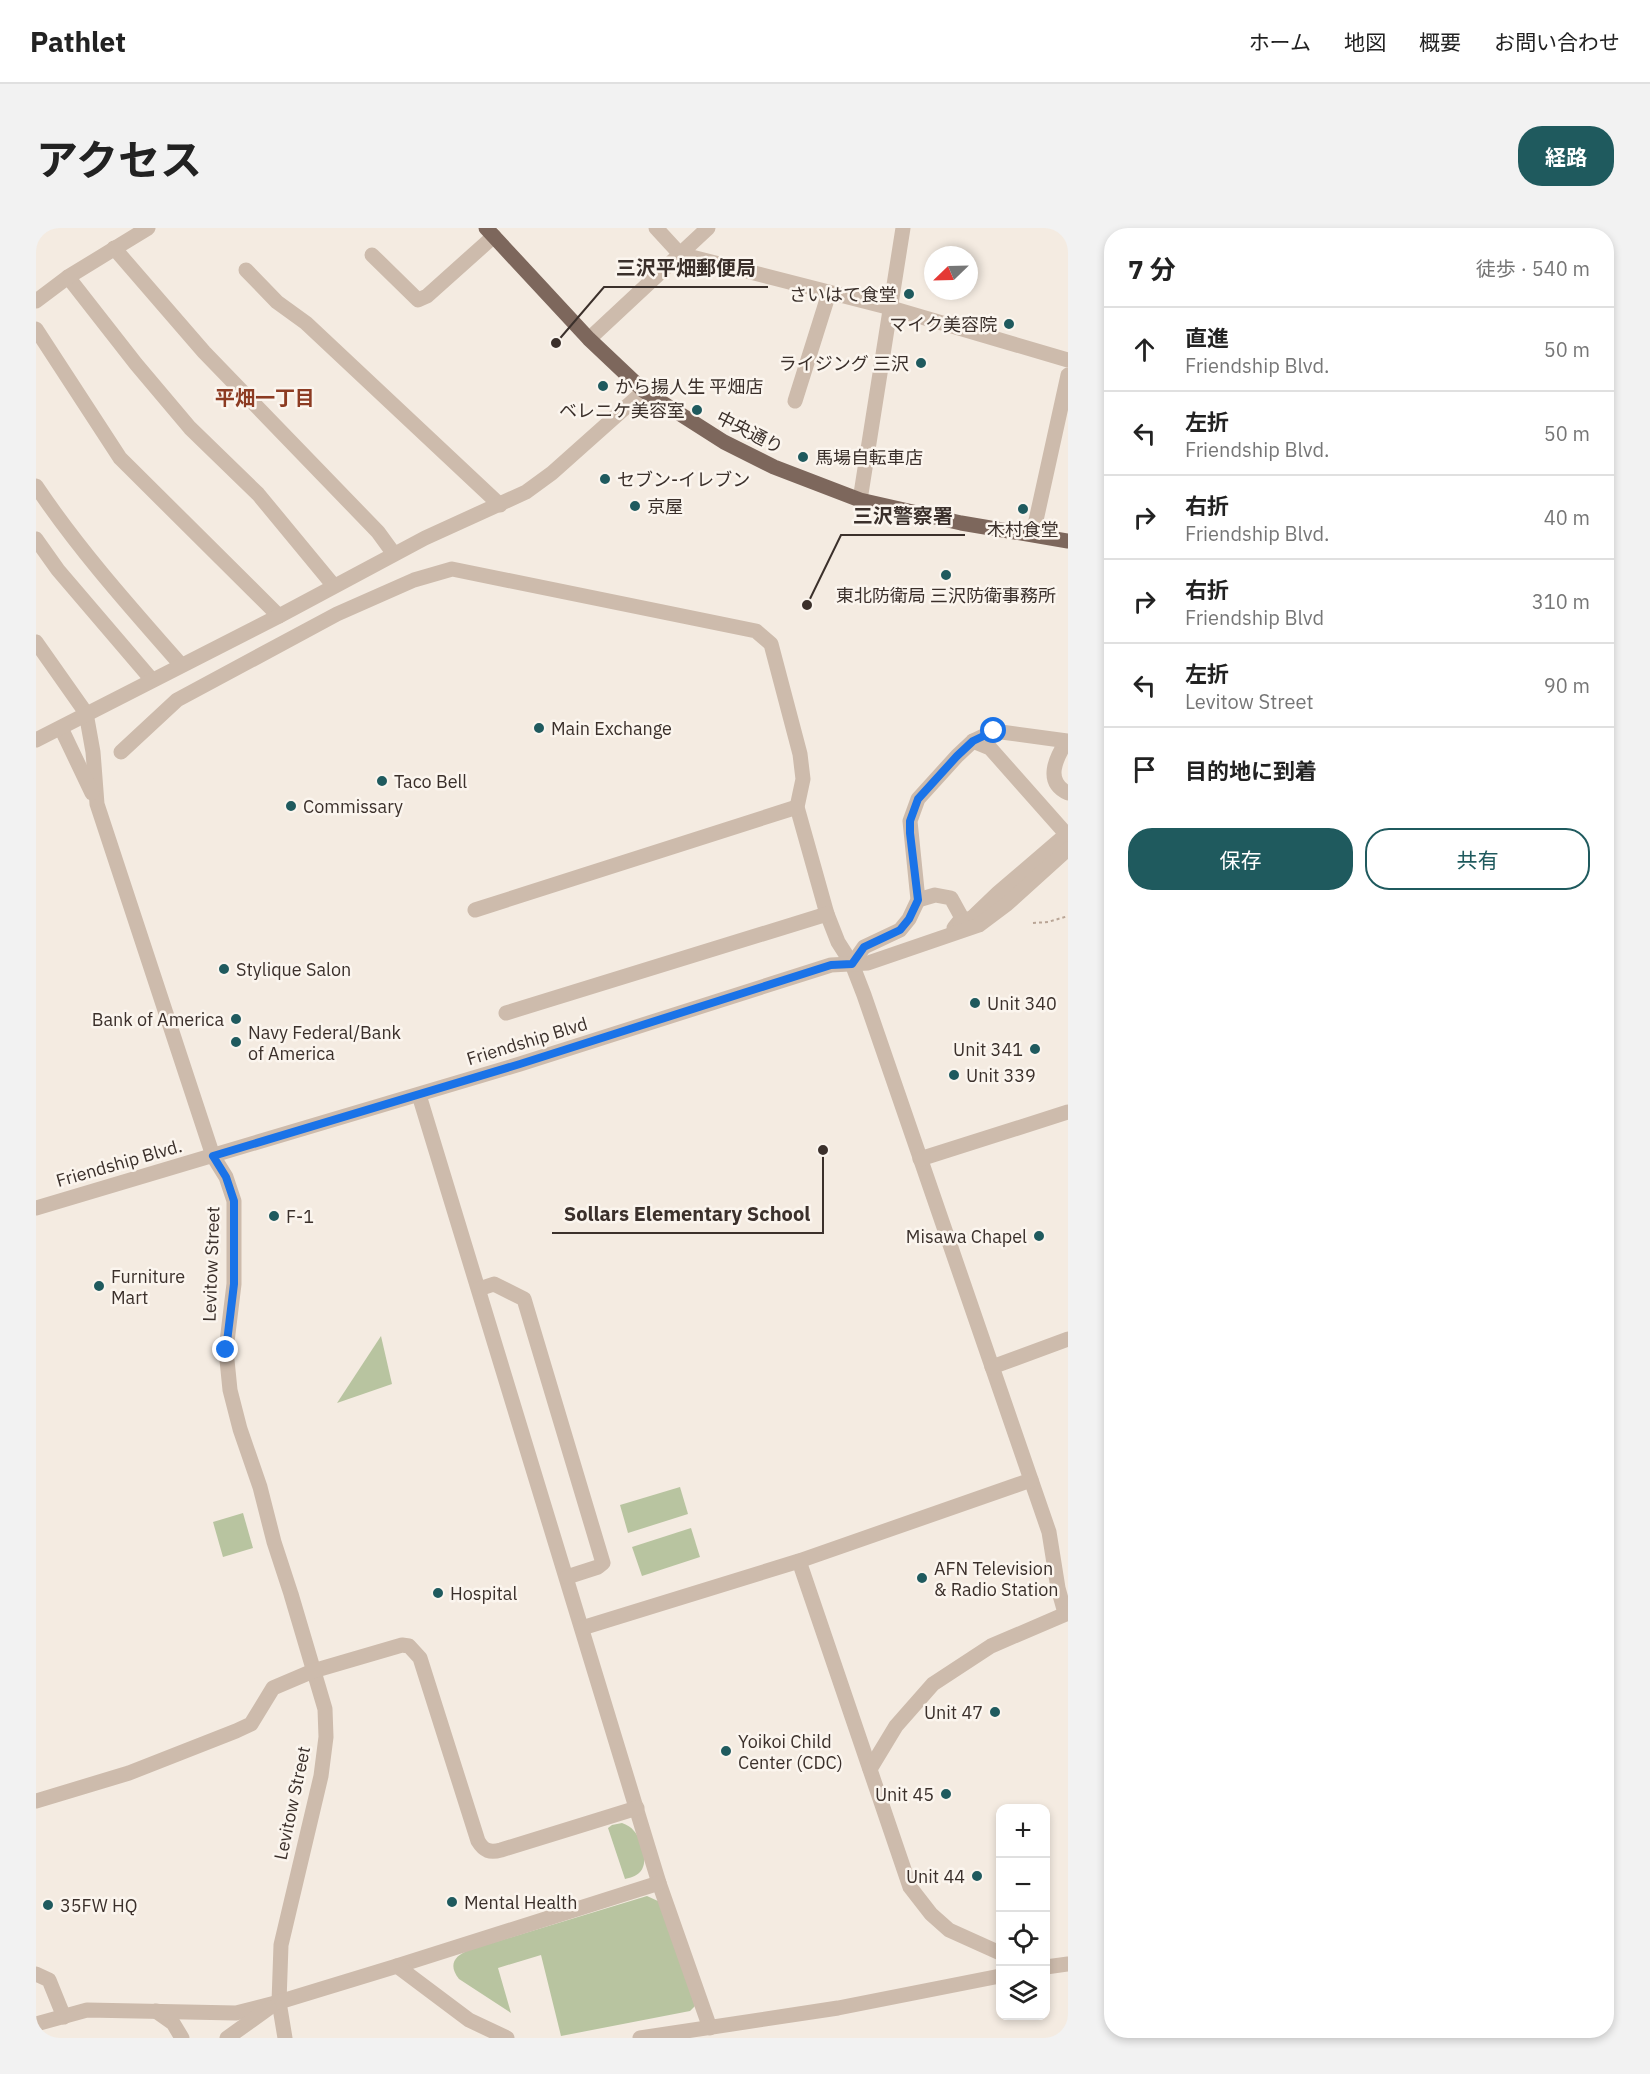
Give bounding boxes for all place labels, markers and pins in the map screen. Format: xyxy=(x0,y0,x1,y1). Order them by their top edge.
callout: 三沢平畑郵便局 xyxy=(604,249,768,287)
place label: さいはて食堂 xyxy=(789,283,897,306)
marker: さいはて食堂 xyxy=(902,287,916,301)
place label: マイク美容院 xyxy=(889,313,997,336)
marker: マイク美容院 xyxy=(1002,317,1016,331)
place label: ライジング 三沢 xyxy=(779,352,909,375)
marker: ライジング 三沢 xyxy=(914,356,928,370)
place label: から揚人生 平畑店 xyxy=(615,375,763,398)
marker: から揚人生 平畑店 xyxy=(596,379,610,393)
place label: ベレニケ美容室 xyxy=(559,399,685,422)
marker: ベレニケ美容室 xyxy=(690,403,704,417)
place label: 馬場自転車店 xyxy=(815,446,923,469)
marker: 馬場自転車店 xyxy=(796,450,810,464)
place label: セブン-イレブン xyxy=(617,468,750,491)
marker: セブン-イレブン xyxy=(598,472,612,486)
place label: 京屋 xyxy=(647,495,683,518)
callout: 三沢警察署 xyxy=(841,497,965,535)
marker: 京屋 xyxy=(628,499,642,513)
marker: 木村食堂 xyxy=(1016,502,1030,516)
place label: 木村食堂 xyxy=(987,518,1059,541)
marker: 東北防衛局 三沢防衛事務所 xyxy=(939,568,953,582)
place label: 東北防衛局 三沢防衛事務所 xyxy=(836,584,1056,607)
place label: Main Exchange xyxy=(551,717,672,740)
marker: Main Exchange xyxy=(532,721,546,735)
place label: Taco Bell xyxy=(394,770,467,793)
marker: Taco Bell xyxy=(375,774,389,788)
place label: Commissary xyxy=(303,795,403,818)
marker: Commissary xyxy=(284,799,298,813)
place label: Stylique Salon xyxy=(236,958,351,981)
marker: Stylique Salon xyxy=(217,962,231,976)
place label: Unit 340 xyxy=(987,992,1057,1015)
marker: Unit 340 xyxy=(968,996,982,1010)
place label: Bank of America xyxy=(92,1008,224,1031)
marker: Bank of America xyxy=(229,1012,243,1026)
place label: Navy Federal/Bank of America xyxy=(248,1021,402,1065)
marker: Navy Federal/Bank of America xyxy=(229,1035,243,1049)
place label: Unit 341 xyxy=(953,1038,1023,1061)
marker: Unit 341 xyxy=(1028,1042,1042,1056)
place label: Unit 339 xyxy=(966,1064,1036,1087)
marker: Unit 339 xyxy=(947,1068,961,1082)
callout: Sollars Elementary School xyxy=(552,1195,823,1233)
place label: F-1 xyxy=(286,1205,314,1228)
marker: F-1 xyxy=(267,1209,281,1223)
place label: Misawa Chapel xyxy=(906,1225,1027,1248)
marker: Misawa Chapel xyxy=(1032,1229,1046,1243)
place label: Furniture Mart xyxy=(111,1265,185,1309)
marker: Furniture Mart xyxy=(92,1279,106,1293)
place label: AFN Television & Radio Station xyxy=(934,1557,1058,1601)
marker: AFN Television & Radio Station xyxy=(915,1571,929,1585)
place label: Hospital xyxy=(450,1582,517,1605)
marker: Hospital xyxy=(431,1586,445,1600)
place label: Unit 47 xyxy=(924,1701,983,1724)
marker: Unit 47 xyxy=(988,1705,1002,1719)
place label: Yoikoi Child Center (CDC) xyxy=(738,1730,843,1774)
marker: Yoikoi Child Center (CDC) xyxy=(719,1744,733,1758)
place label: Unit 45 xyxy=(875,1783,934,1806)
marker: Unit 45 xyxy=(939,1787,953,1801)
place label: Unit 44 xyxy=(906,1865,965,1888)
marker: Unit 44 xyxy=(970,1869,984,1883)
place label: Mental Health xyxy=(464,1891,577,1914)
place label: 35FW HQ xyxy=(60,1894,137,1917)
marker: Mental Health xyxy=(445,1895,459,1909)
marker: 35FW HQ xyxy=(41,1898,55,1912)

